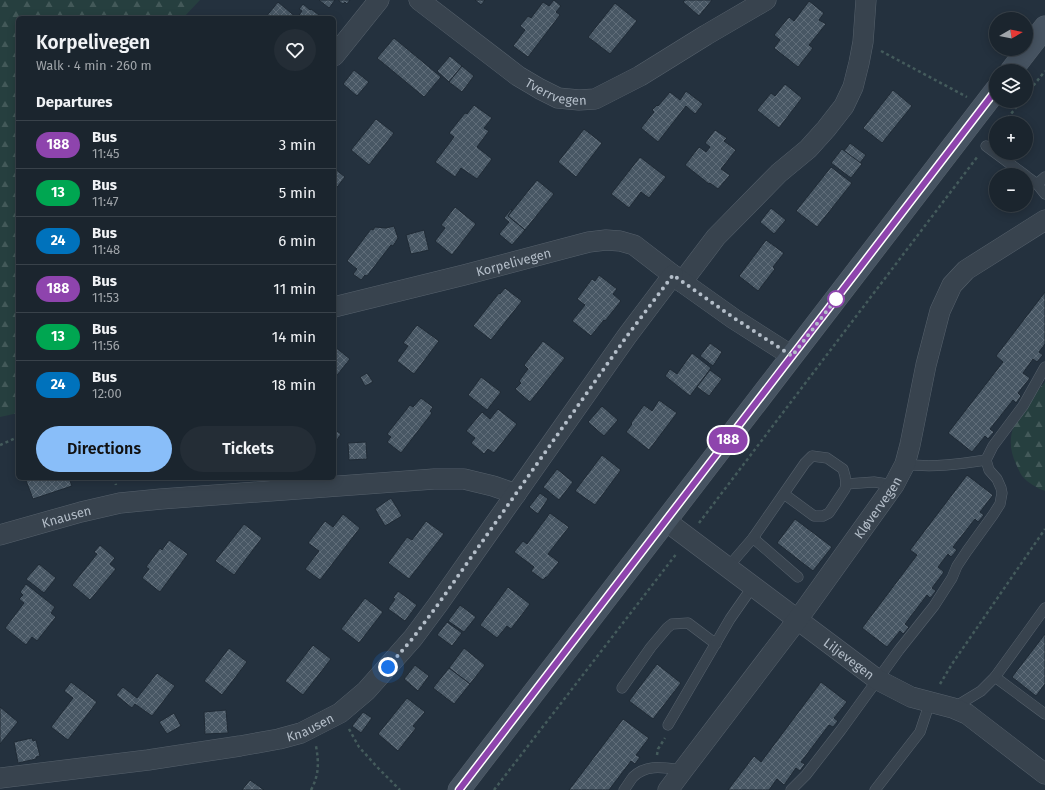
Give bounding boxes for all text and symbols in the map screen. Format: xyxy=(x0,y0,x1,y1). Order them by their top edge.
north arrow xyxy=(989,12,1033,56)
map controls xyxy=(989,12,1033,212)
button: heart xyxy=(274,29,316,71)
text: Korpelivegen xyxy=(36,31,150,54)
text: Walk · 4 min · 260 m xyxy=(36,58,152,73)
button: layers xyxy=(989,64,1033,108)
street label: Tverrvegen xyxy=(523,75,587,108)
text: Departures xyxy=(36,93,113,111)
button: + xyxy=(989,116,1033,160)
text: Bus xyxy=(92,128,117,146)
text: 188 xyxy=(47,136,69,153)
text: 3 min xyxy=(279,136,316,154)
text: 11:45 xyxy=(92,146,119,161)
button: − xyxy=(989,168,1033,212)
text: Bus xyxy=(92,176,117,194)
text: 13 xyxy=(51,184,65,201)
text: 5 min xyxy=(279,184,316,202)
text: 11:47 xyxy=(92,194,119,209)
text: Bus xyxy=(92,224,117,242)
text: 24 xyxy=(51,232,65,249)
text: 6 min xyxy=(278,232,316,250)
text: 11:48 xyxy=(92,242,120,257)
street label: Korpelivegen xyxy=(474,245,553,280)
text: Bus xyxy=(92,272,117,290)
text: 188 xyxy=(47,280,69,297)
text: 11 min xyxy=(273,280,316,298)
text: 11:53 xyxy=(92,290,119,305)
unlabelled marker xyxy=(827,290,845,308)
text: Bus xyxy=(92,320,117,338)
text: 13 xyxy=(51,328,65,345)
text: 14 min xyxy=(272,328,316,346)
text: 11:56 xyxy=(92,338,120,353)
text: Bus xyxy=(92,368,117,386)
text: 24 xyxy=(51,376,65,393)
text: 18 min xyxy=(271,376,316,394)
text: 12:00 xyxy=(92,386,122,401)
button: Directions xyxy=(36,426,172,472)
button: Tickets xyxy=(180,426,316,472)
line badge: 188 xyxy=(705,427,751,453)
text: 188 xyxy=(717,431,739,448)
street label: Kløvervegen xyxy=(851,474,905,541)
street label: Knausen xyxy=(40,503,93,531)
street label: Liljevegen xyxy=(821,635,877,683)
your location xyxy=(378,657,398,677)
street label: Knausen xyxy=(285,710,337,745)

